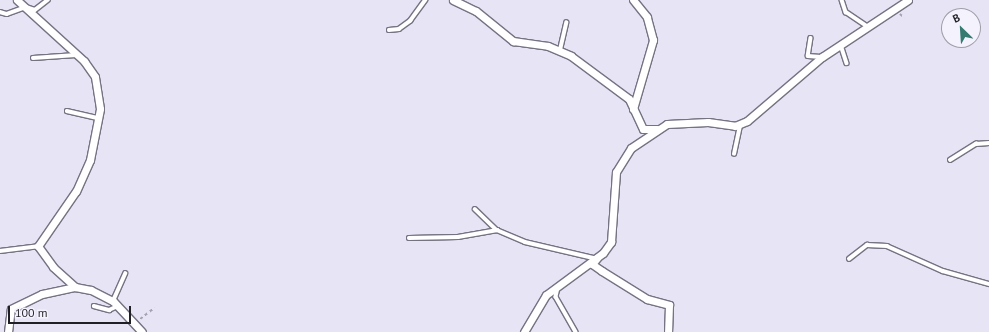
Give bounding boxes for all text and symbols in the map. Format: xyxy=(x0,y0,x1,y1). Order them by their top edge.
north arrow xyxy=(941,8,981,48)
text: B xyxy=(950,10,962,26)
scale bar xyxy=(10,298,133,324)
text: 100 m xyxy=(15,305,48,320)

